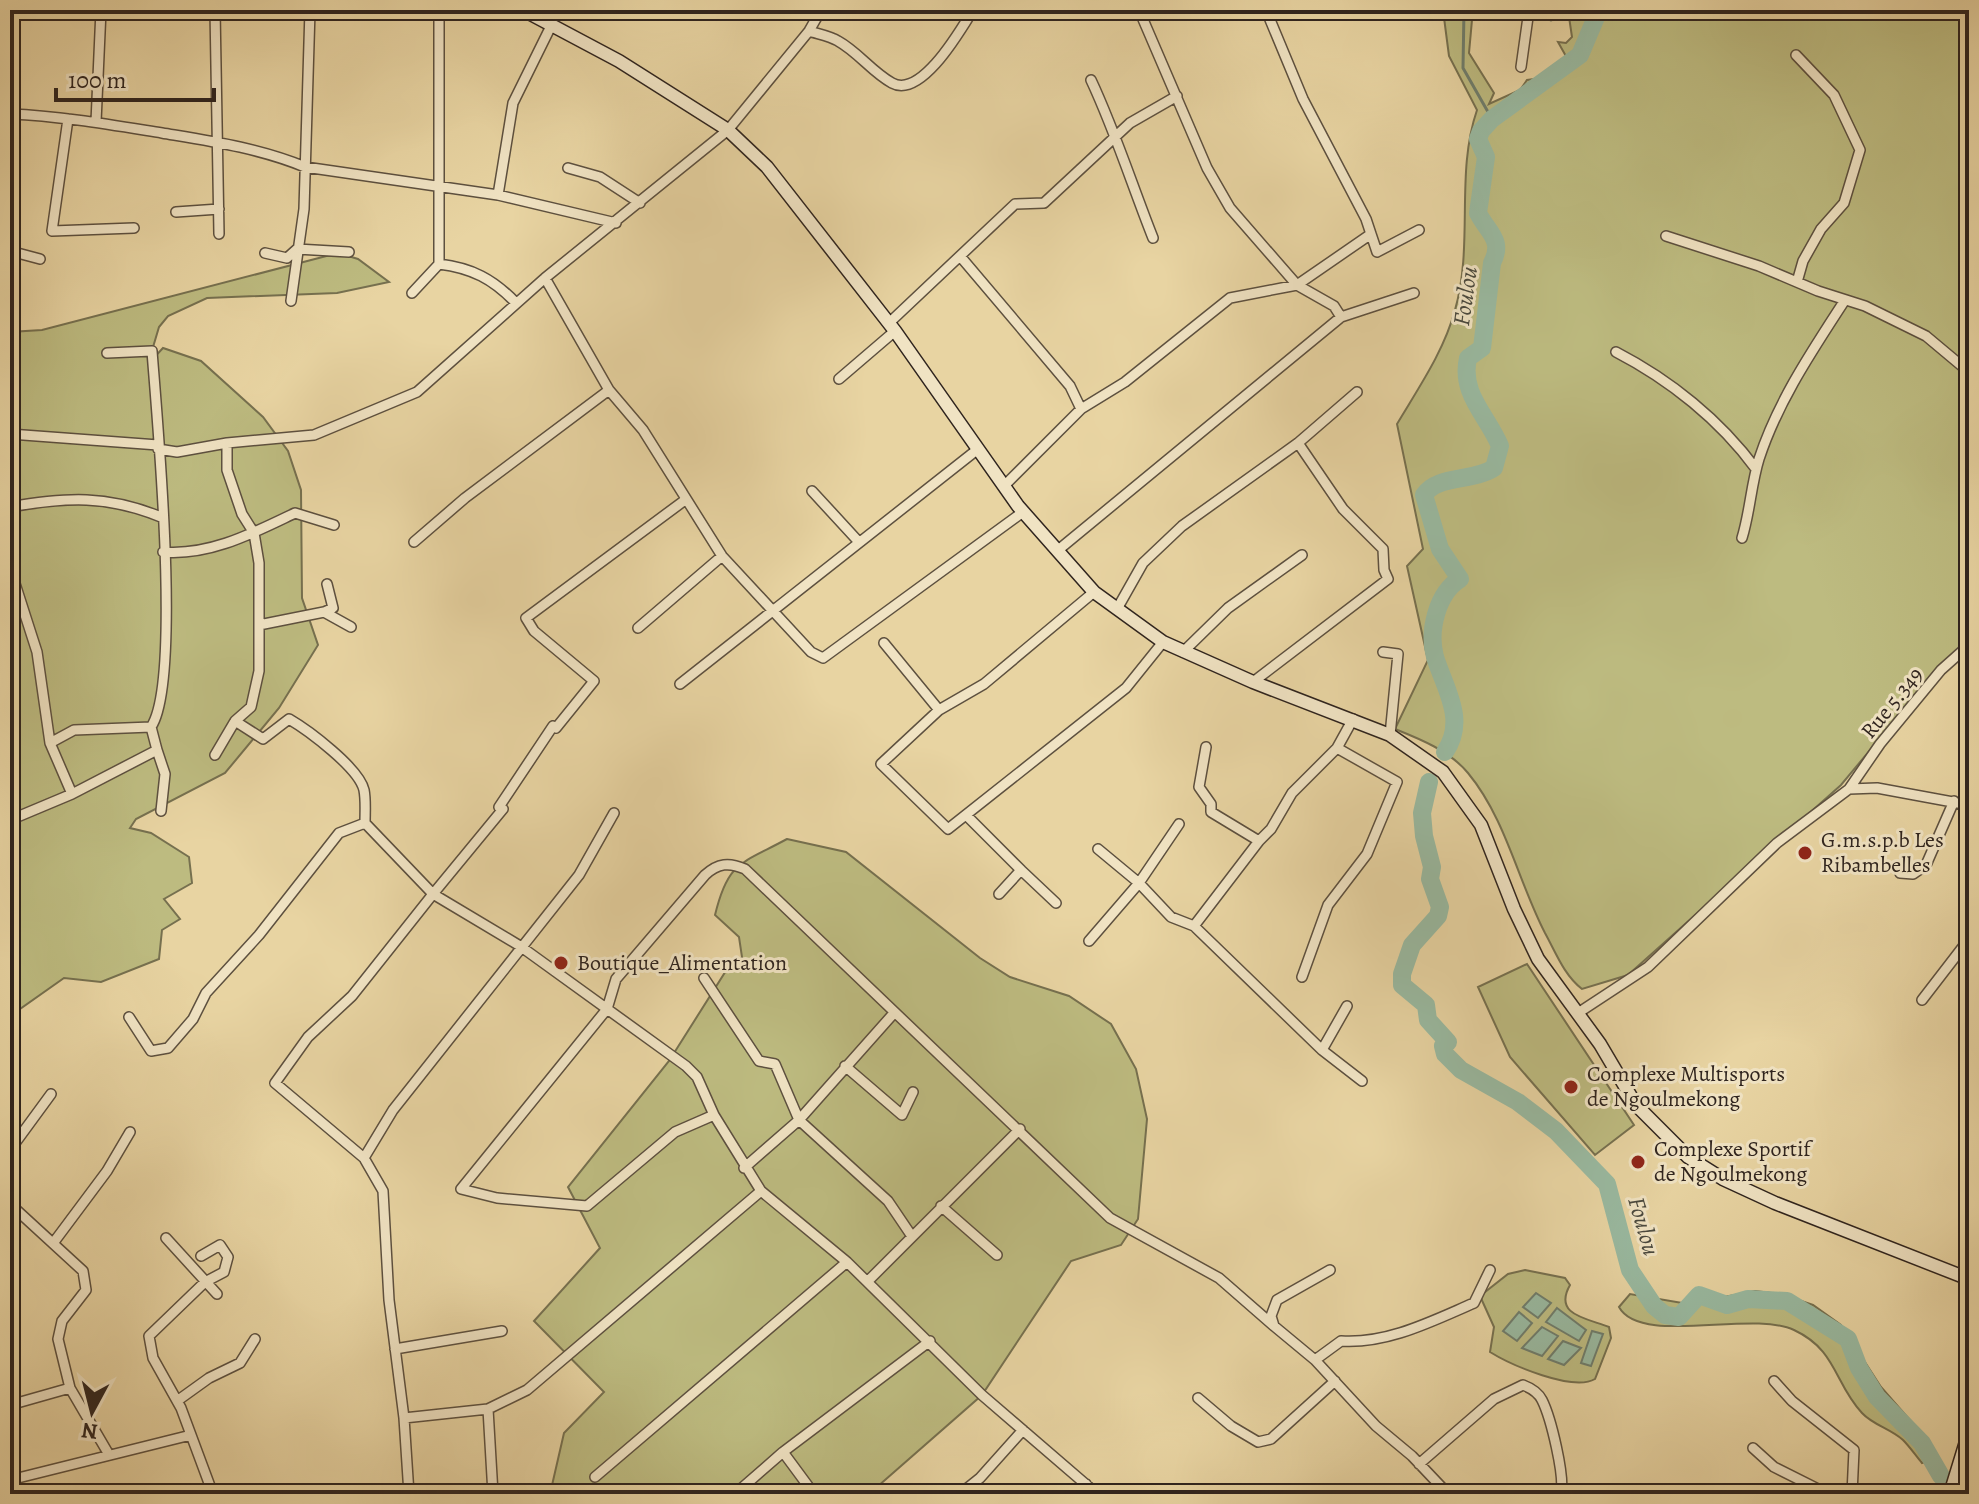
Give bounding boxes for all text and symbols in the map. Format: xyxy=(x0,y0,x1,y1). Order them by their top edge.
scale bar xyxy=(56,52,214,102)
text: 100 m xyxy=(68,64,127,96)
water label: Foulou xyxy=(1445,264,1485,328)
street label: Rue 5.349 xyxy=(1854,661,1930,745)
place label: G.m.s.p.b Les Ribambelles xyxy=(1821,825,1944,880)
marker: G.m.s.p.b Les Ribambelles xyxy=(1796,844,1814,862)
place label: Boutique_Alimentation xyxy=(577,948,787,978)
marker: Boutique_Alimentation xyxy=(552,954,570,972)
place label: Complexe Multisports de Ngoulmekong xyxy=(1587,1059,1785,1114)
marker: Complexe Multisports de Ngoulmekong xyxy=(1562,1078,1580,1096)
place label: Complexe Sportif de Ngoulmekong xyxy=(1654,1134,1813,1189)
marker: Complexe Sportif de Ngoulmekong xyxy=(1629,1153,1647,1171)
water label: Foulou xyxy=(1620,1193,1668,1259)
north arrow xyxy=(52,1372,132,1452)
text: N xyxy=(80,1415,99,1447)

